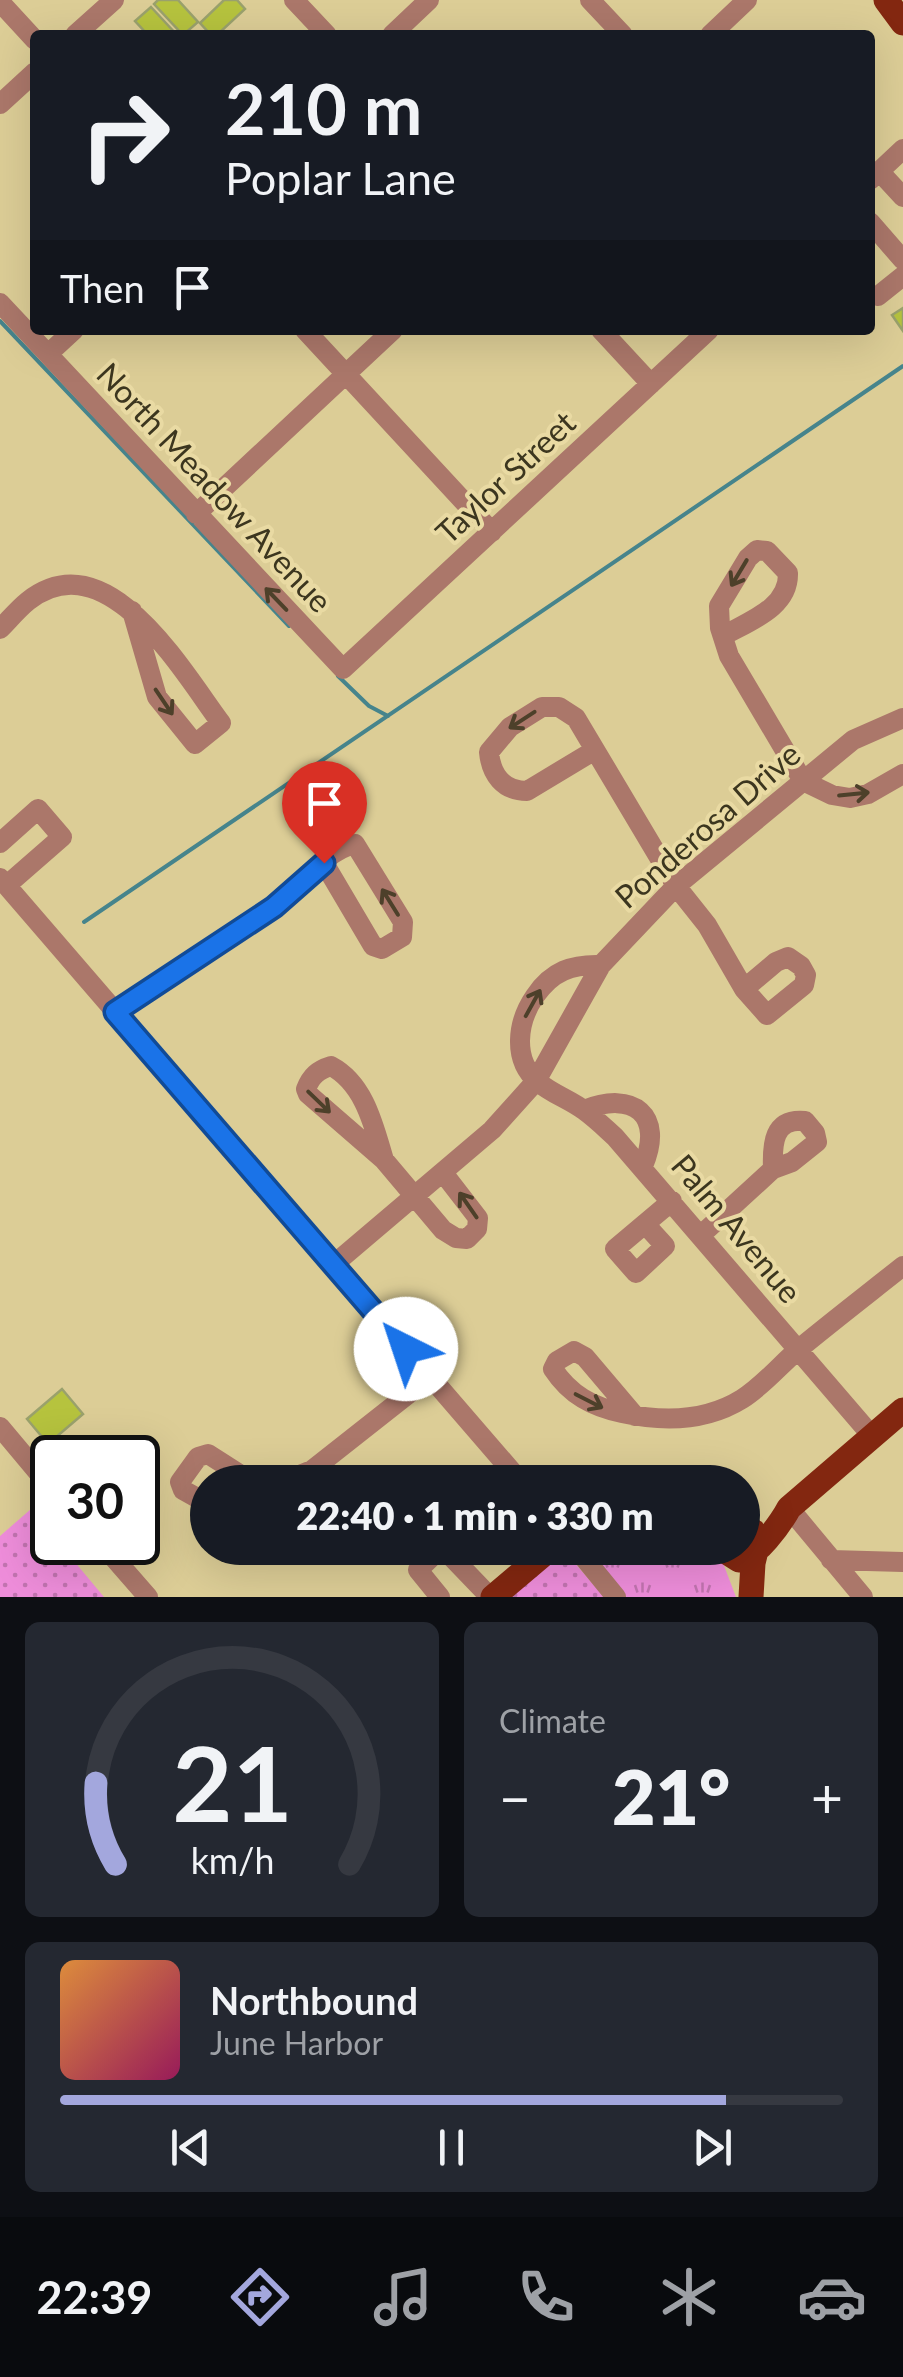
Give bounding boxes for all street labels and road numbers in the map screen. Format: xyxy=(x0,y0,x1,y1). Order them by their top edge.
street label: North Meadow Avenue xyxy=(89,354,341,620)
street label: Taylor Street xyxy=(427,402,583,551)
street label: Ponderosa Drive xyxy=(606,734,808,916)
street label: Palm Avenue xyxy=(664,1146,810,1310)

